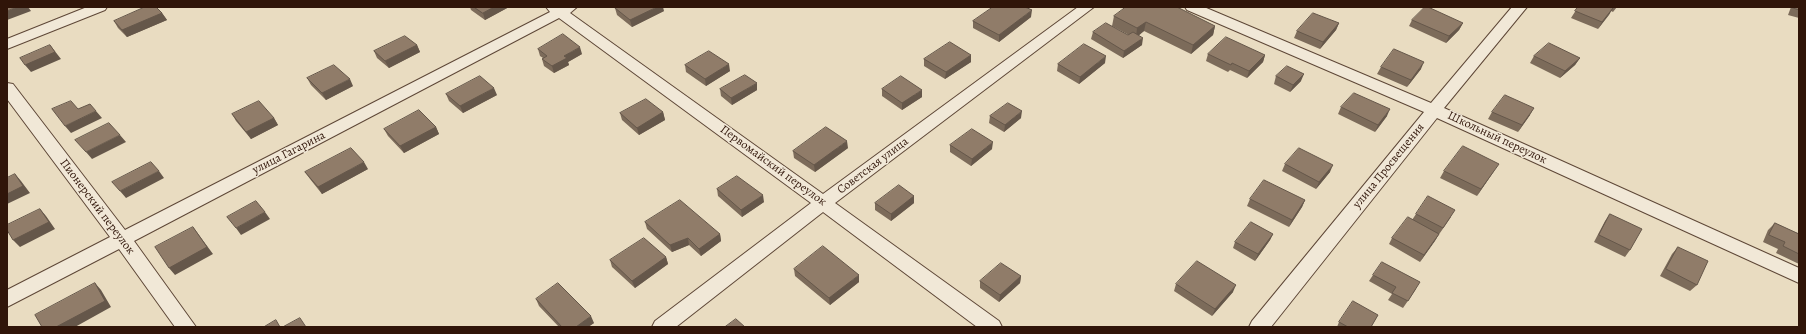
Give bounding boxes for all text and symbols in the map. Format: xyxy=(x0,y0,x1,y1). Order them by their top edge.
street label: Школьный переулок xyxy=(1445,109,1549,167)
street label: улица Просвещения xyxy=(1350,121,1428,211)
street label: Первомайский переулок xyxy=(717,123,829,209)
street label: улица Гагарина xyxy=(250,128,328,178)
street label: Советская улица xyxy=(835,135,911,197)
street label: Пионерский переулок xyxy=(56,156,138,258)

